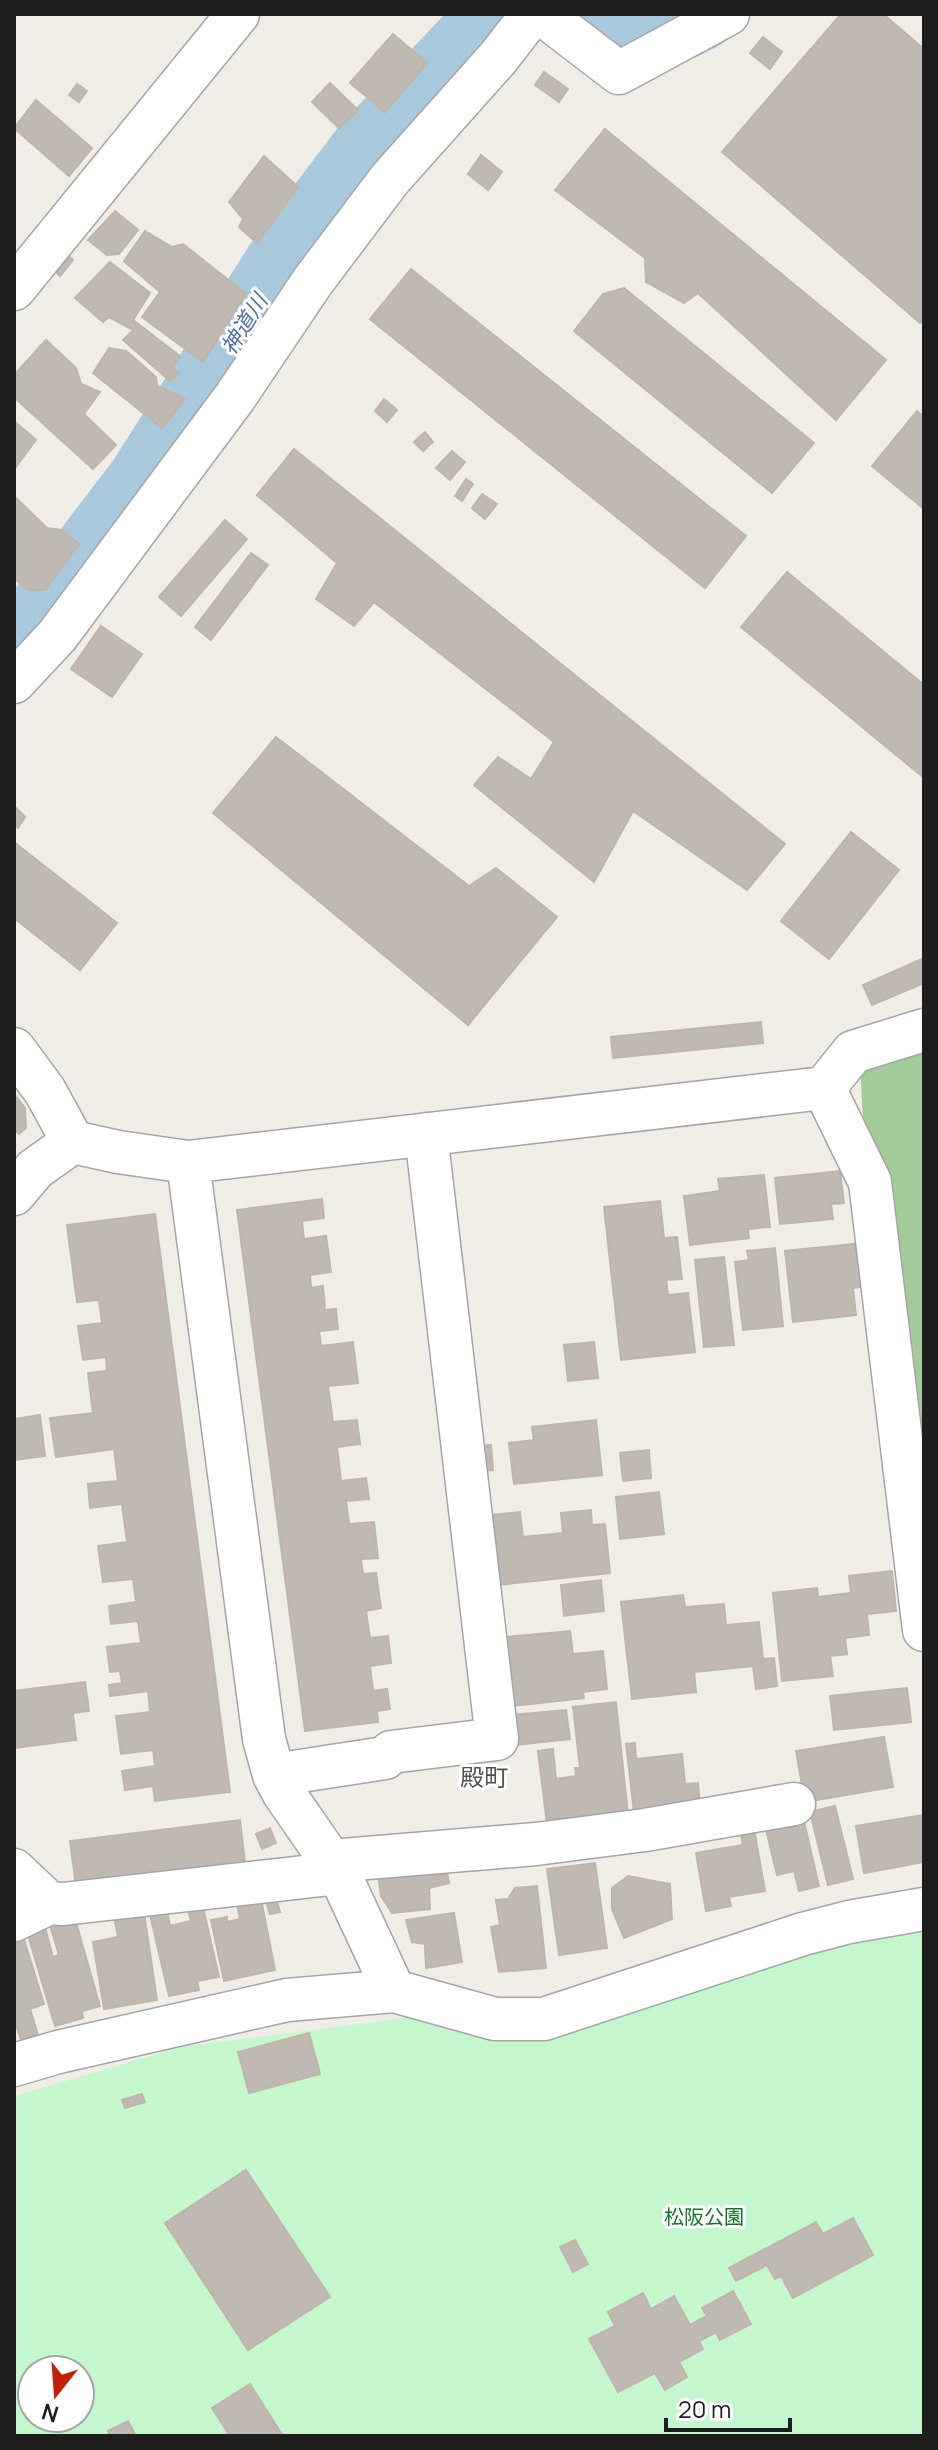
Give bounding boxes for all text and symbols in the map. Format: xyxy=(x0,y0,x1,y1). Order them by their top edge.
water label: 神道川 xyxy=(214,286,275,360)
district label: 殿町 xyxy=(460,1760,508,1793)
park label: 松阪公園 xyxy=(664,2203,744,2230)
north arrow xyxy=(16,2354,96,2434)
scale bar xyxy=(666,2382,790,2432)
text: 20 m xyxy=(678,2392,731,2425)
text: N xyxy=(38,2396,62,2430)

